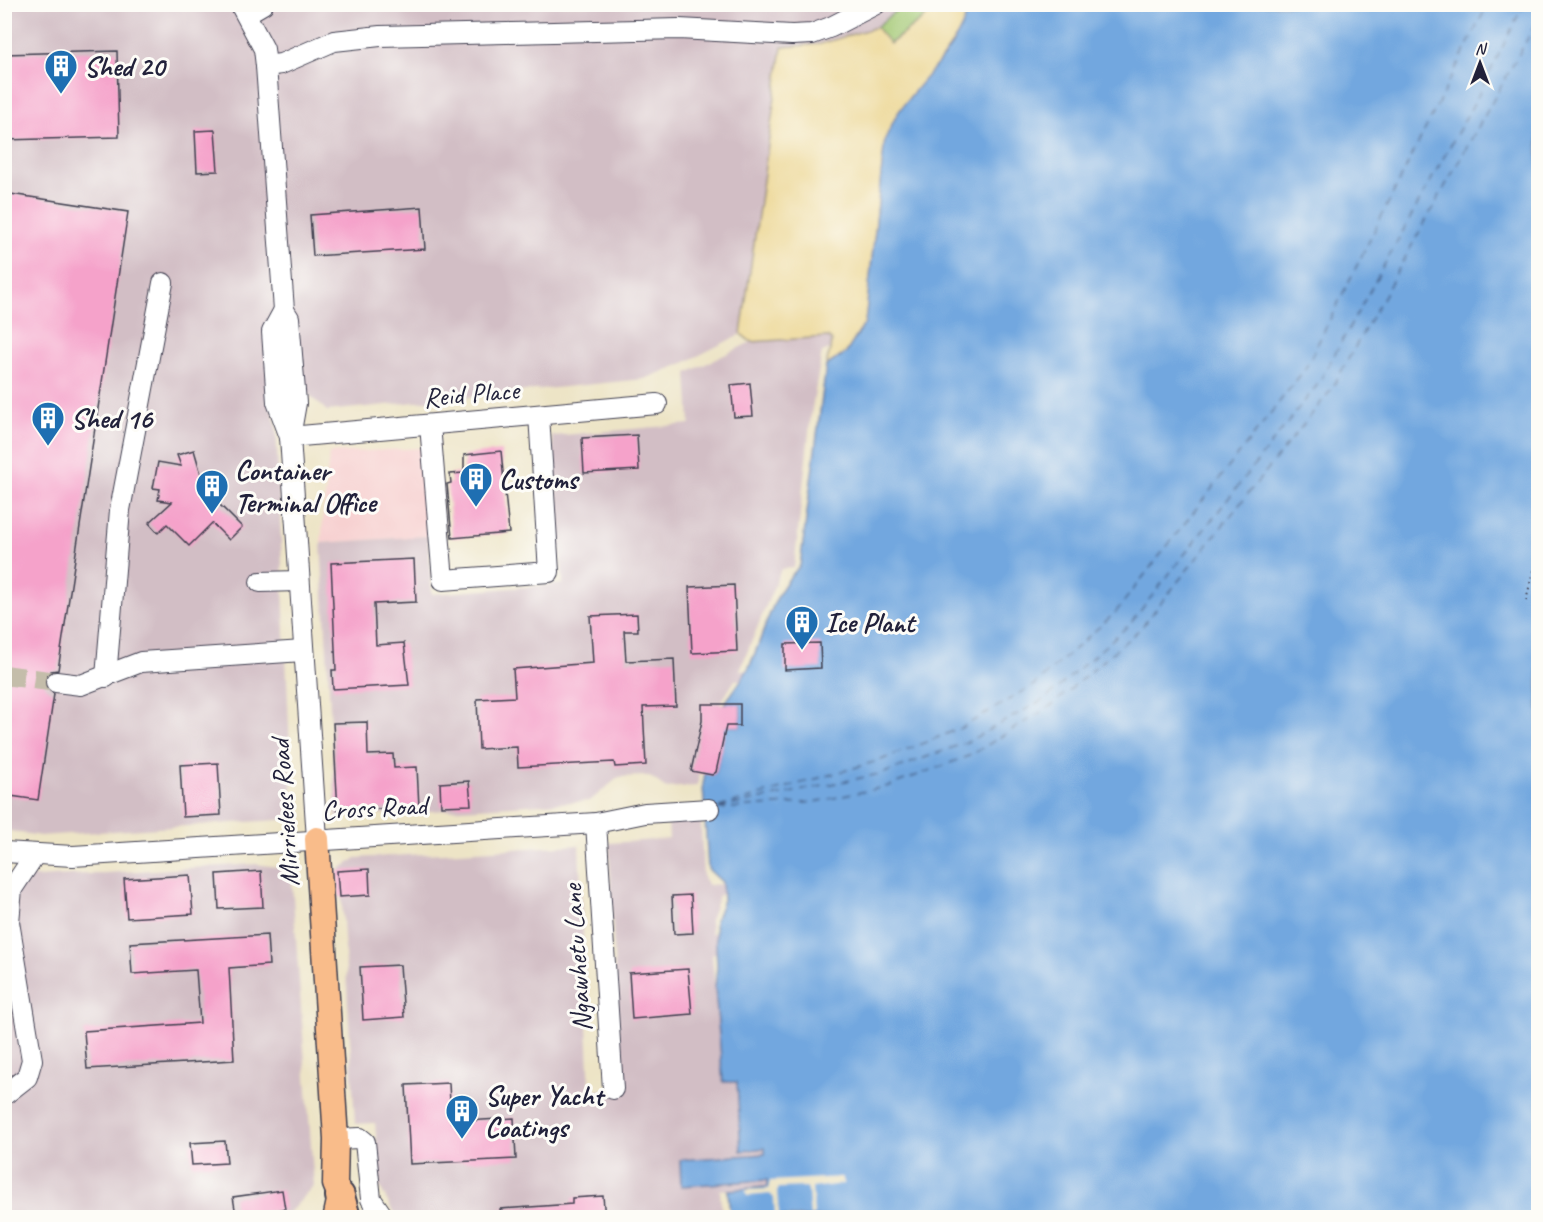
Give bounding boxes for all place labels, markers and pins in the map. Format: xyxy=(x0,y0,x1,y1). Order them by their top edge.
building icon: Shed 20 xyxy=(43,48,79,95)
place label: Shed 20 xyxy=(84,49,168,84)
building icon: Shed 16 xyxy=(30,400,66,447)
place label: Shed 16 xyxy=(71,401,154,436)
place label: Container Terminal Office xyxy=(235,453,378,520)
building icon: Customs xyxy=(458,461,494,508)
place label: Customs xyxy=(499,462,581,497)
building icon: Container Terminal Office xyxy=(194,468,230,515)
building icon: Ice Plant xyxy=(784,604,820,651)
place label: Ice Plant xyxy=(825,605,917,640)
place label: Super Yacht Coatings xyxy=(485,1078,607,1145)
building icon: Super Yacht Coatings xyxy=(444,1093,480,1140)

